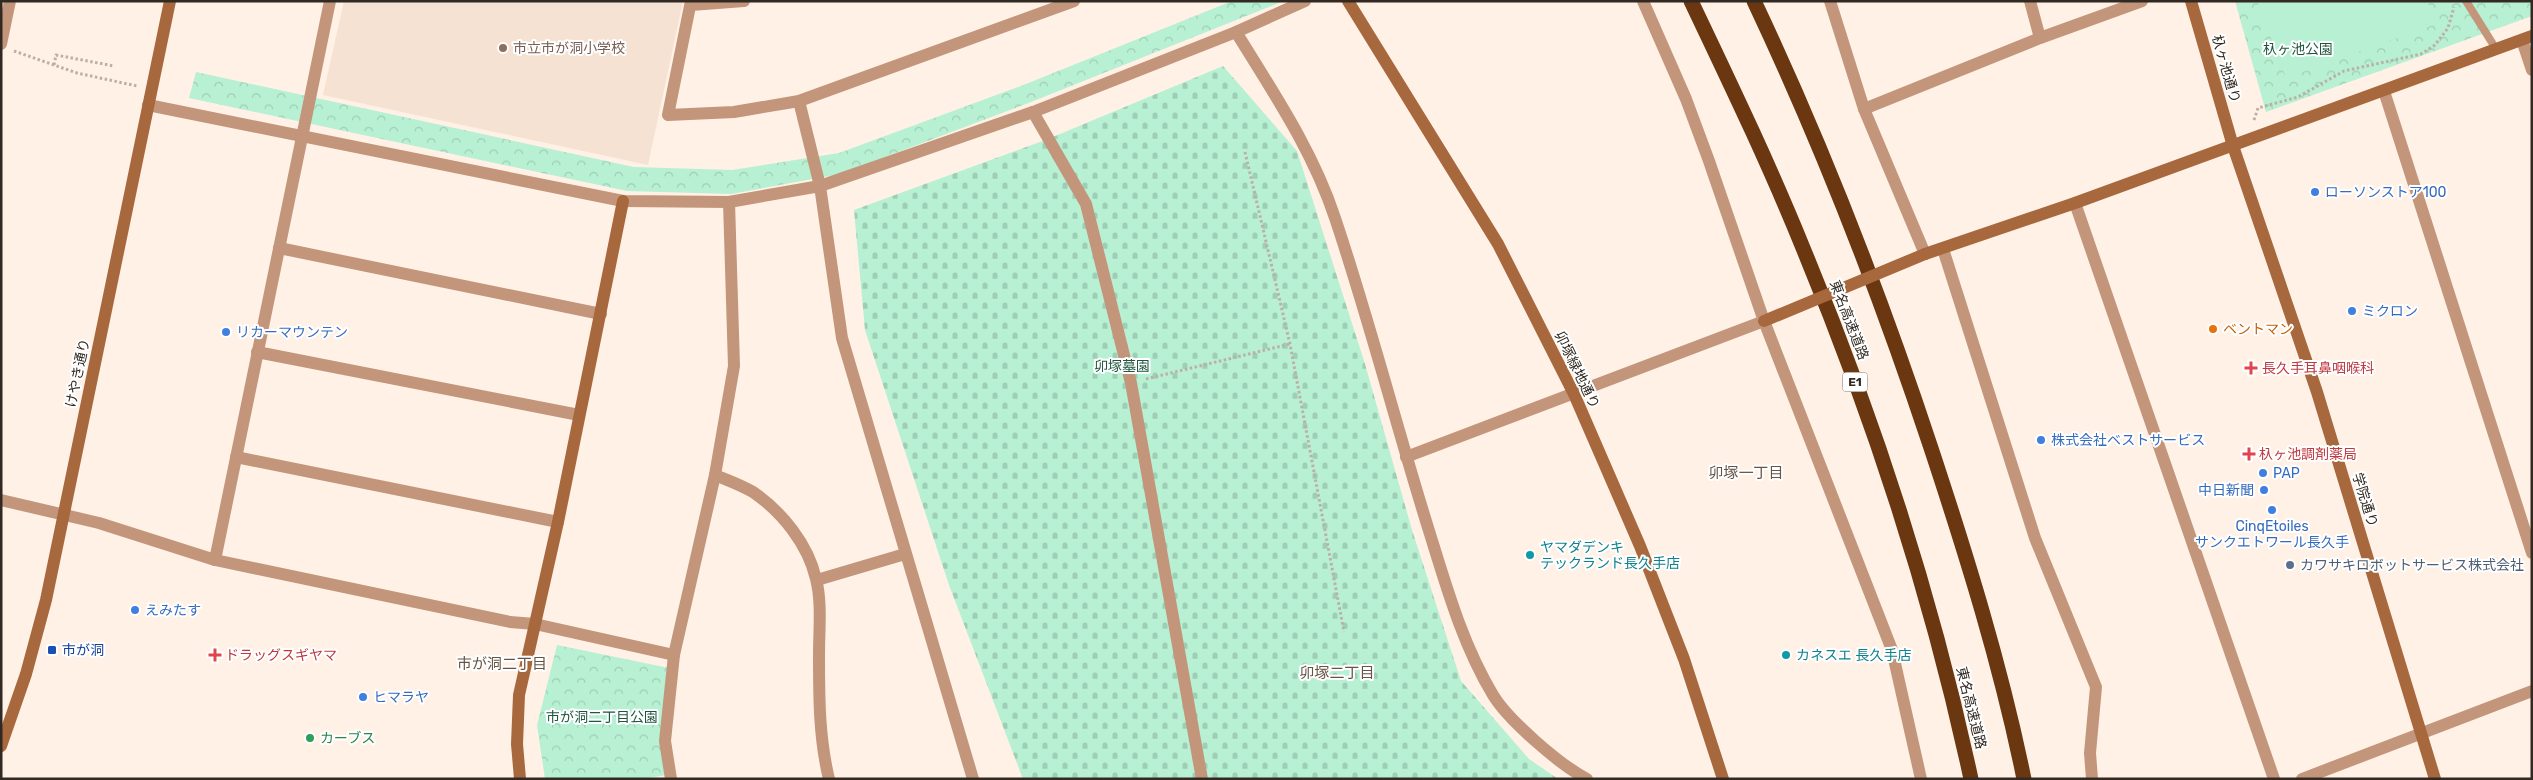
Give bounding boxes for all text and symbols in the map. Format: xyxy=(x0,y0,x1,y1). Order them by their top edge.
street label: 杁ヶ池通り xyxy=(2208,33,2244,105)
place label: 市立市が洞小学校 xyxy=(513,40,625,57)
park label: 杁ヶ池公園 xyxy=(2263,41,2333,58)
marker: 市立市が洞小学校 xyxy=(497,42,509,54)
place label: ローソンストア100 xyxy=(2325,184,2447,201)
marker: ローソンストア100 xyxy=(2309,186,2321,198)
street label: 東名高速道路 xyxy=(1826,278,1872,362)
place label: ミクロン xyxy=(2362,303,2418,320)
marker: ミクロン xyxy=(2346,305,2358,317)
place label: ベントマン xyxy=(2223,321,2293,338)
marker: ベントマン xyxy=(2207,323,2219,335)
place label: リカーマウンテン xyxy=(236,324,348,341)
marker: リカーマウンテン xyxy=(220,326,232,338)
street label: 卯塚緑地通り xyxy=(1551,329,1603,411)
street label: けやき通り xyxy=(62,337,94,409)
park label: 卯塚墓園 xyxy=(1094,358,1150,375)
place label: 長久手耳鼻咽喉科 xyxy=(2262,360,2374,377)
marker: 長久手耳鼻咽喉科 xyxy=(2244,361,2258,375)
road number: E1 xyxy=(1842,372,1868,392)
place label: 株式会社ベストサービス xyxy=(2051,432,2205,449)
marker: 株式会社ベストサービス xyxy=(2035,434,2047,446)
place label: 杁ヶ池調剤薬局 xyxy=(2259,446,2357,463)
marker: 杁ヶ池調剤薬局 xyxy=(2243,448,2255,460)
district label: 卯塚一丁目 xyxy=(1708,464,1784,482)
place label: PAP xyxy=(2273,465,2300,482)
marker: PAP xyxy=(2257,467,2269,479)
street label: 学院通り xyxy=(2349,471,2381,529)
place label: 中日新聞 xyxy=(2198,482,2254,499)
marker: 中日新聞 xyxy=(2258,484,2270,496)
marker: CinqEtoiles サンクエトワール長久手 xyxy=(2266,504,2278,516)
place label: CinqEtoiles サンクエトワール長久手 xyxy=(2195,518,2349,551)
place label: ヤマダデンキ テックランド長久手店 xyxy=(1540,539,1680,572)
marker: ヤマダデンキ テックランド長久手店 xyxy=(1524,549,1536,561)
place label: カワサキロボットサービス株式会社 xyxy=(2300,557,2524,574)
marker: カワサキロボットサービス株式会社 xyxy=(2284,559,2296,571)
place label: えみたす xyxy=(145,602,201,619)
marker: えみたす xyxy=(129,604,141,616)
place label: 市が洞 xyxy=(62,642,104,659)
marker: 市が洞 xyxy=(46,644,58,656)
place label: ドラッグスギヤマ xyxy=(225,647,337,664)
place label: カネスエ 長久手店 xyxy=(1796,647,1911,664)
marker: ドラッグスギヤマ xyxy=(209,649,221,661)
marker: カネスエ 長久手店 xyxy=(1780,649,1792,661)
district label: 市が洞二丁目 xyxy=(457,655,547,673)
district label: 卯塚二丁目 xyxy=(1299,664,1375,682)
street label: 東名高速道路 xyxy=(1953,665,1989,751)
place label: ヒマラヤ xyxy=(373,689,429,706)
marker: ヒマラヤ xyxy=(357,691,369,703)
park label: 市が洞二丁目公園 xyxy=(546,709,658,726)
place label: カーブス xyxy=(320,730,375,747)
marker: カーブス xyxy=(304,732,316,744)

